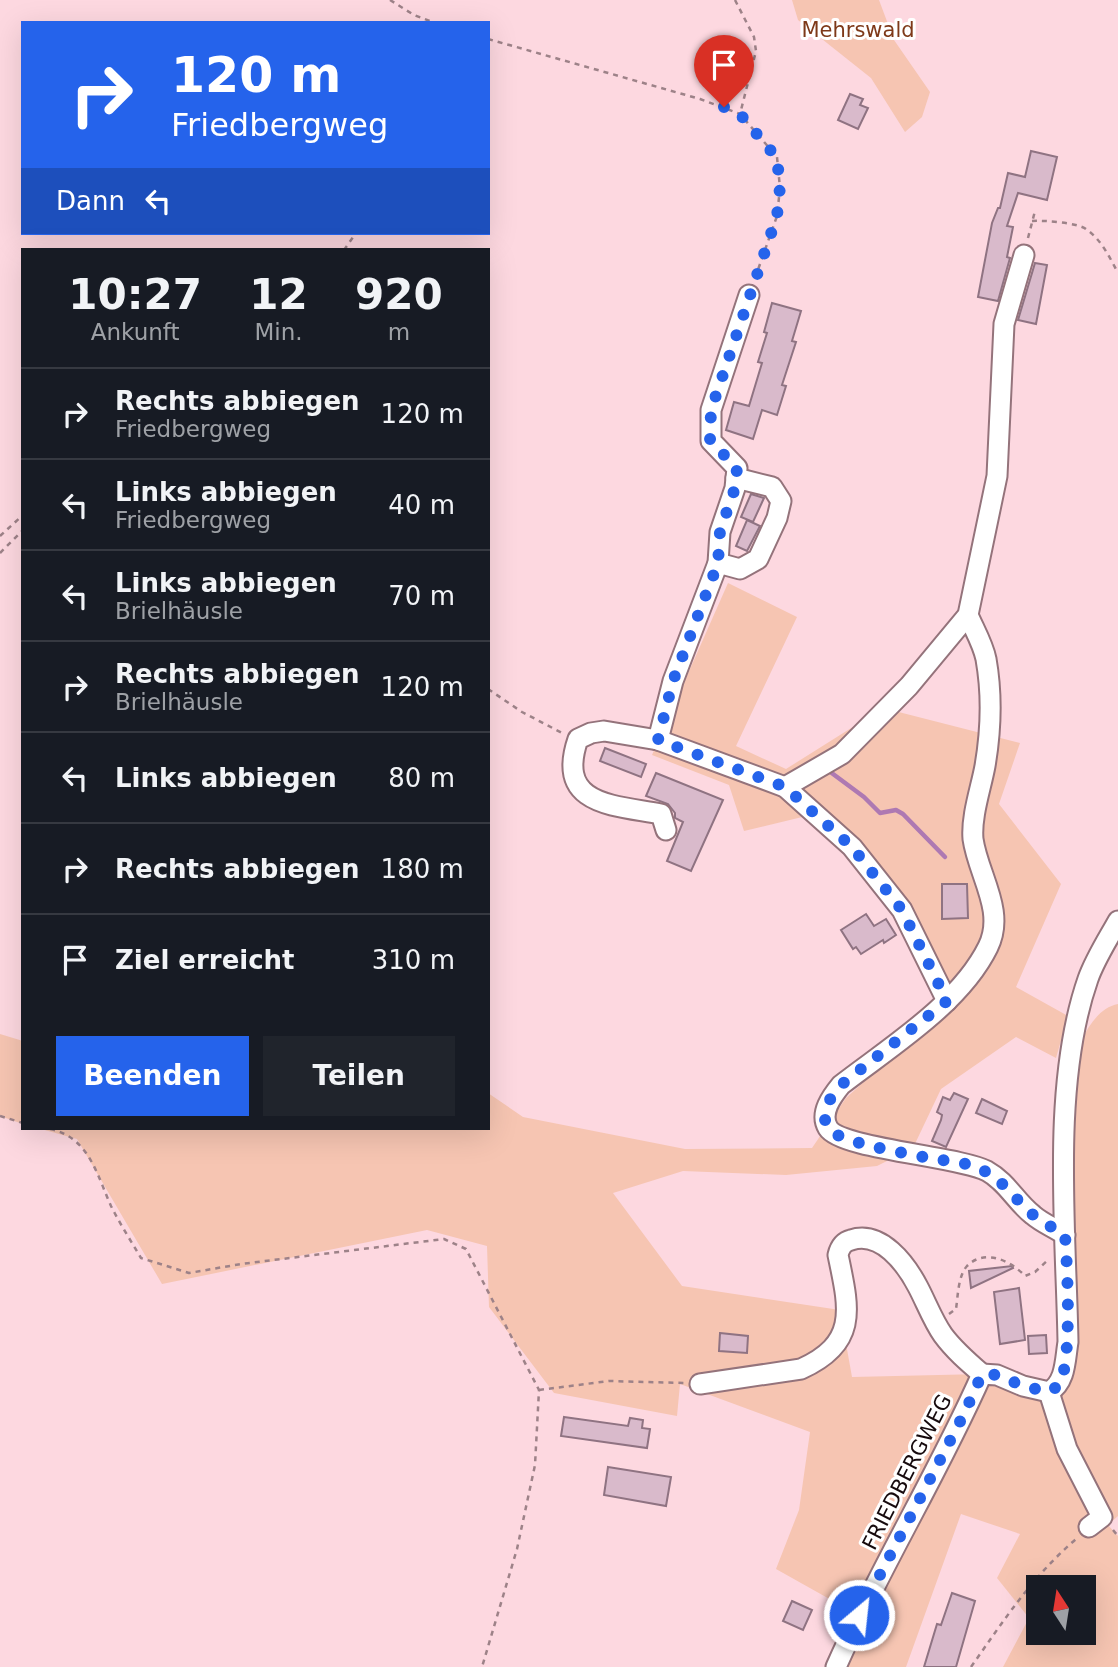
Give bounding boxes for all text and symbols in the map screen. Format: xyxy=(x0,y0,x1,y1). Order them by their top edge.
park label: Mehrswald xyxy=(801,18,915,42)
pin xyxy=(694,35,754,107)
icon: arrive xyxy=(705,46,743,84)
text: 120 m xyxy=(171,47,341,104)
icon: right xyxy=(56,49,147,140)
text: Friedbergweg xyxy=(171,106,388,144)
icon: left xyxy=(139,182,177,220)
text: Dann xyxy=(56,186,125,216)
text: 10:27 xyxy=(68,270,202,319)
text: 12 xyxy=(249,270,308,319)
text: 920 xyxy=(355,270,443,319)
text: Ankunft xyxy=(91,319,180,345)
text: Min. xyxy=(254,319,303,345)
text: m xyxy=(388,319,410,345)
text: Rechts abbiegen xyxy=(115,386,360,416)
icon: right xyxy=(56,395,94,433)
text: 120 m xyxy=(381,399,464,429)
text: Friedbergweg xyxy=(115,416,271,442)
text: Links abbiegen xyxy=(115,477,337,507)
icon: left xyxy=(56,486,94,524)
text: 40 m xyxy=(388,490,455,520)
text: Friedbergweg xyxy=(115,507,271,533)
text: Links abbiegen xyxy=(115,568,337,598)
icon: left xyxy=(56,577,94,615)
text: 70 m xyxy=(388,581,455,611)
text: Brielhäusle xyxy=(115,598,243,624)
text: Rechts abbiegen xyxy=(115,659,360,689)
icon: right xyxy=(56,668,94,706)
text: 120 m xyxy=(381,672,464,702)
text: Brielhäusle xyxy=(115,689,243,715)
icon: left xyxy=(56,759,94,797)
text: Links abbiegen xyxy=(115,763,337,793)
text: 80 m xyxy=(388,763,455,793)
icon: right xyxy=(56,850,94,888)
text: Rechts abbiegen xyxy=(115,854,360,884)
text: 180 m xyxy=(381,854,464,884)
icon: arrive xyxy=(56,941,94,979)
text: Ziel erreicht xyxy=(115,945,295,975)
text: 310 m xyxy=(372,945,455,975)
button: Beenden xyxy=(56,1036,249,1116)
button: Teilen xyxy=(263,1036,455,1116)
street label: FRIEDBERGWEG xyxy=(857,1390,957,1554)
north arrow xyxy=(1026,1575,1096,1645)
map controls xyxy=(1026,1575,1096,1645)
position arrow xyxy=(822,1578,896,1652)

